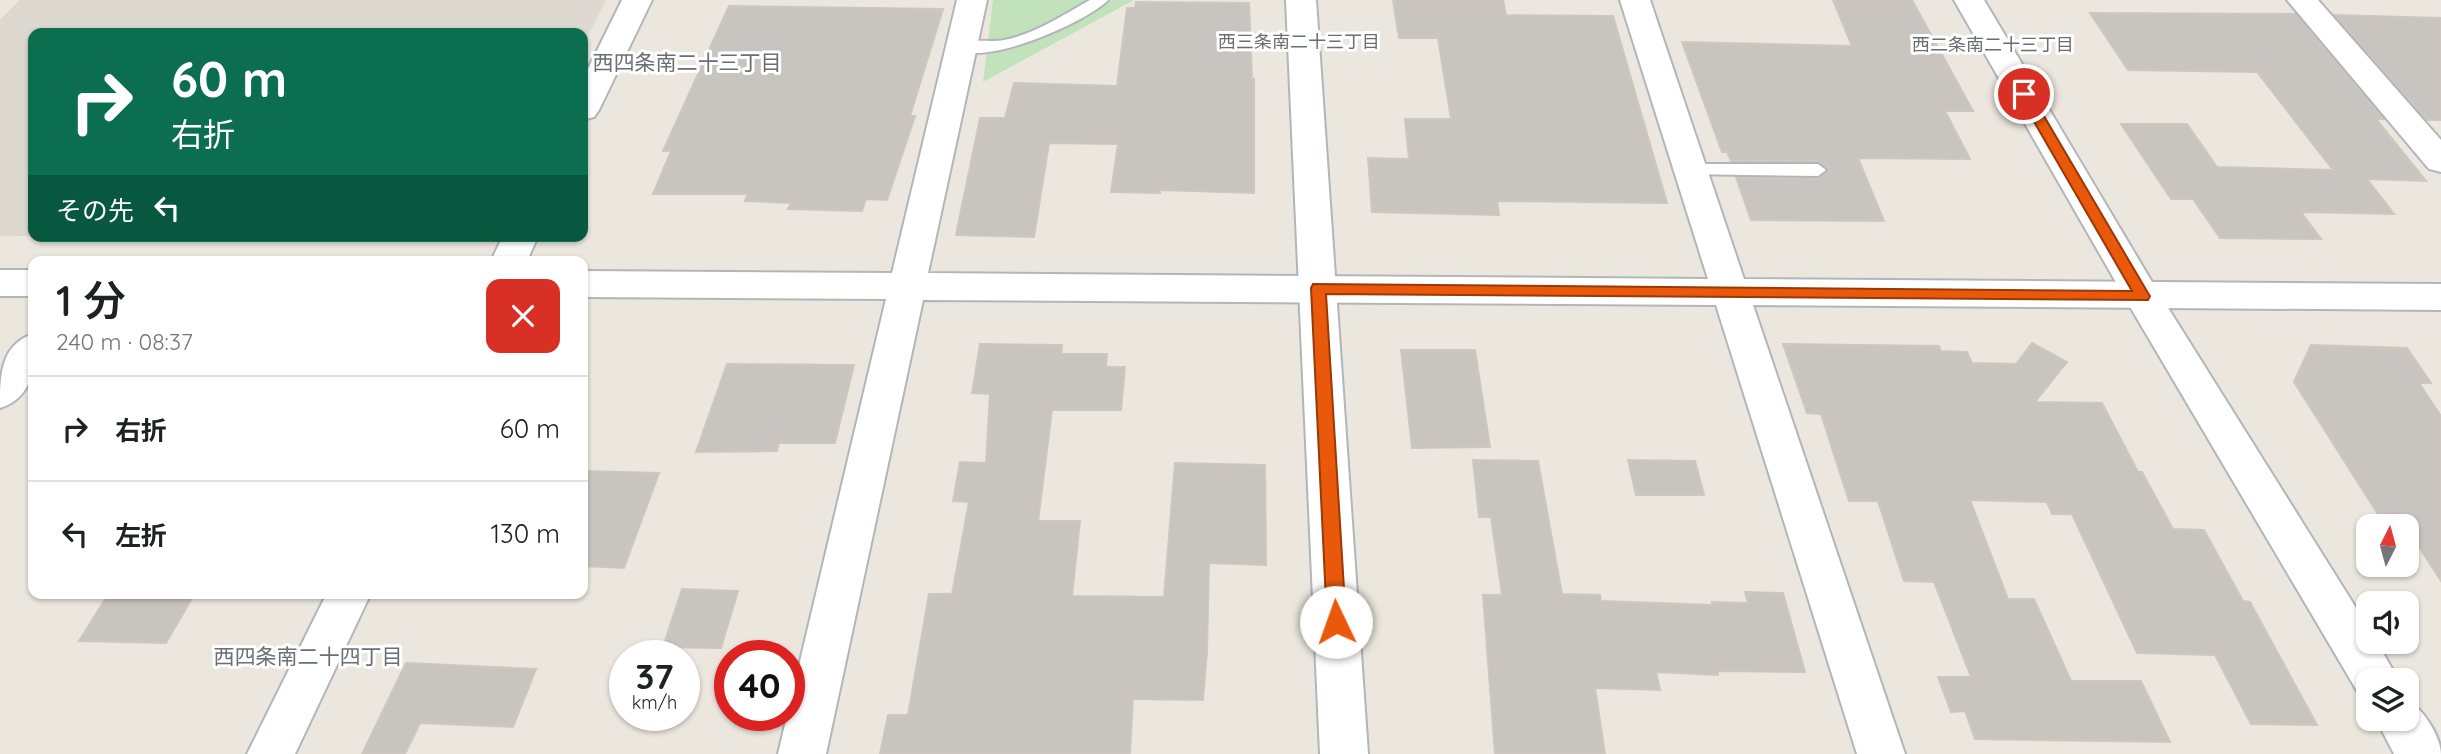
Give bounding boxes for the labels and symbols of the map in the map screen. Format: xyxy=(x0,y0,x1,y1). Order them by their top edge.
district label: 西三条南二十三丁目 xyxy=(1218,30,1380,53)
district label: 西二条南二十三丁目 xyxy=(1912,33,2074,56)
district label: 西四条南二十三丁目 xyxy=(593,49,782,75)
pin xyxy=(1994,64,2054,124)
north arrow xyxy=(2356,514,2418,578)
position arrow xyxy=(1299,585,1373,659)
speed limit sign: 40 xyxy=(714,640,805,731)
district label: 西四条南二十四丁目 xyxy=(214,643,403,669)

